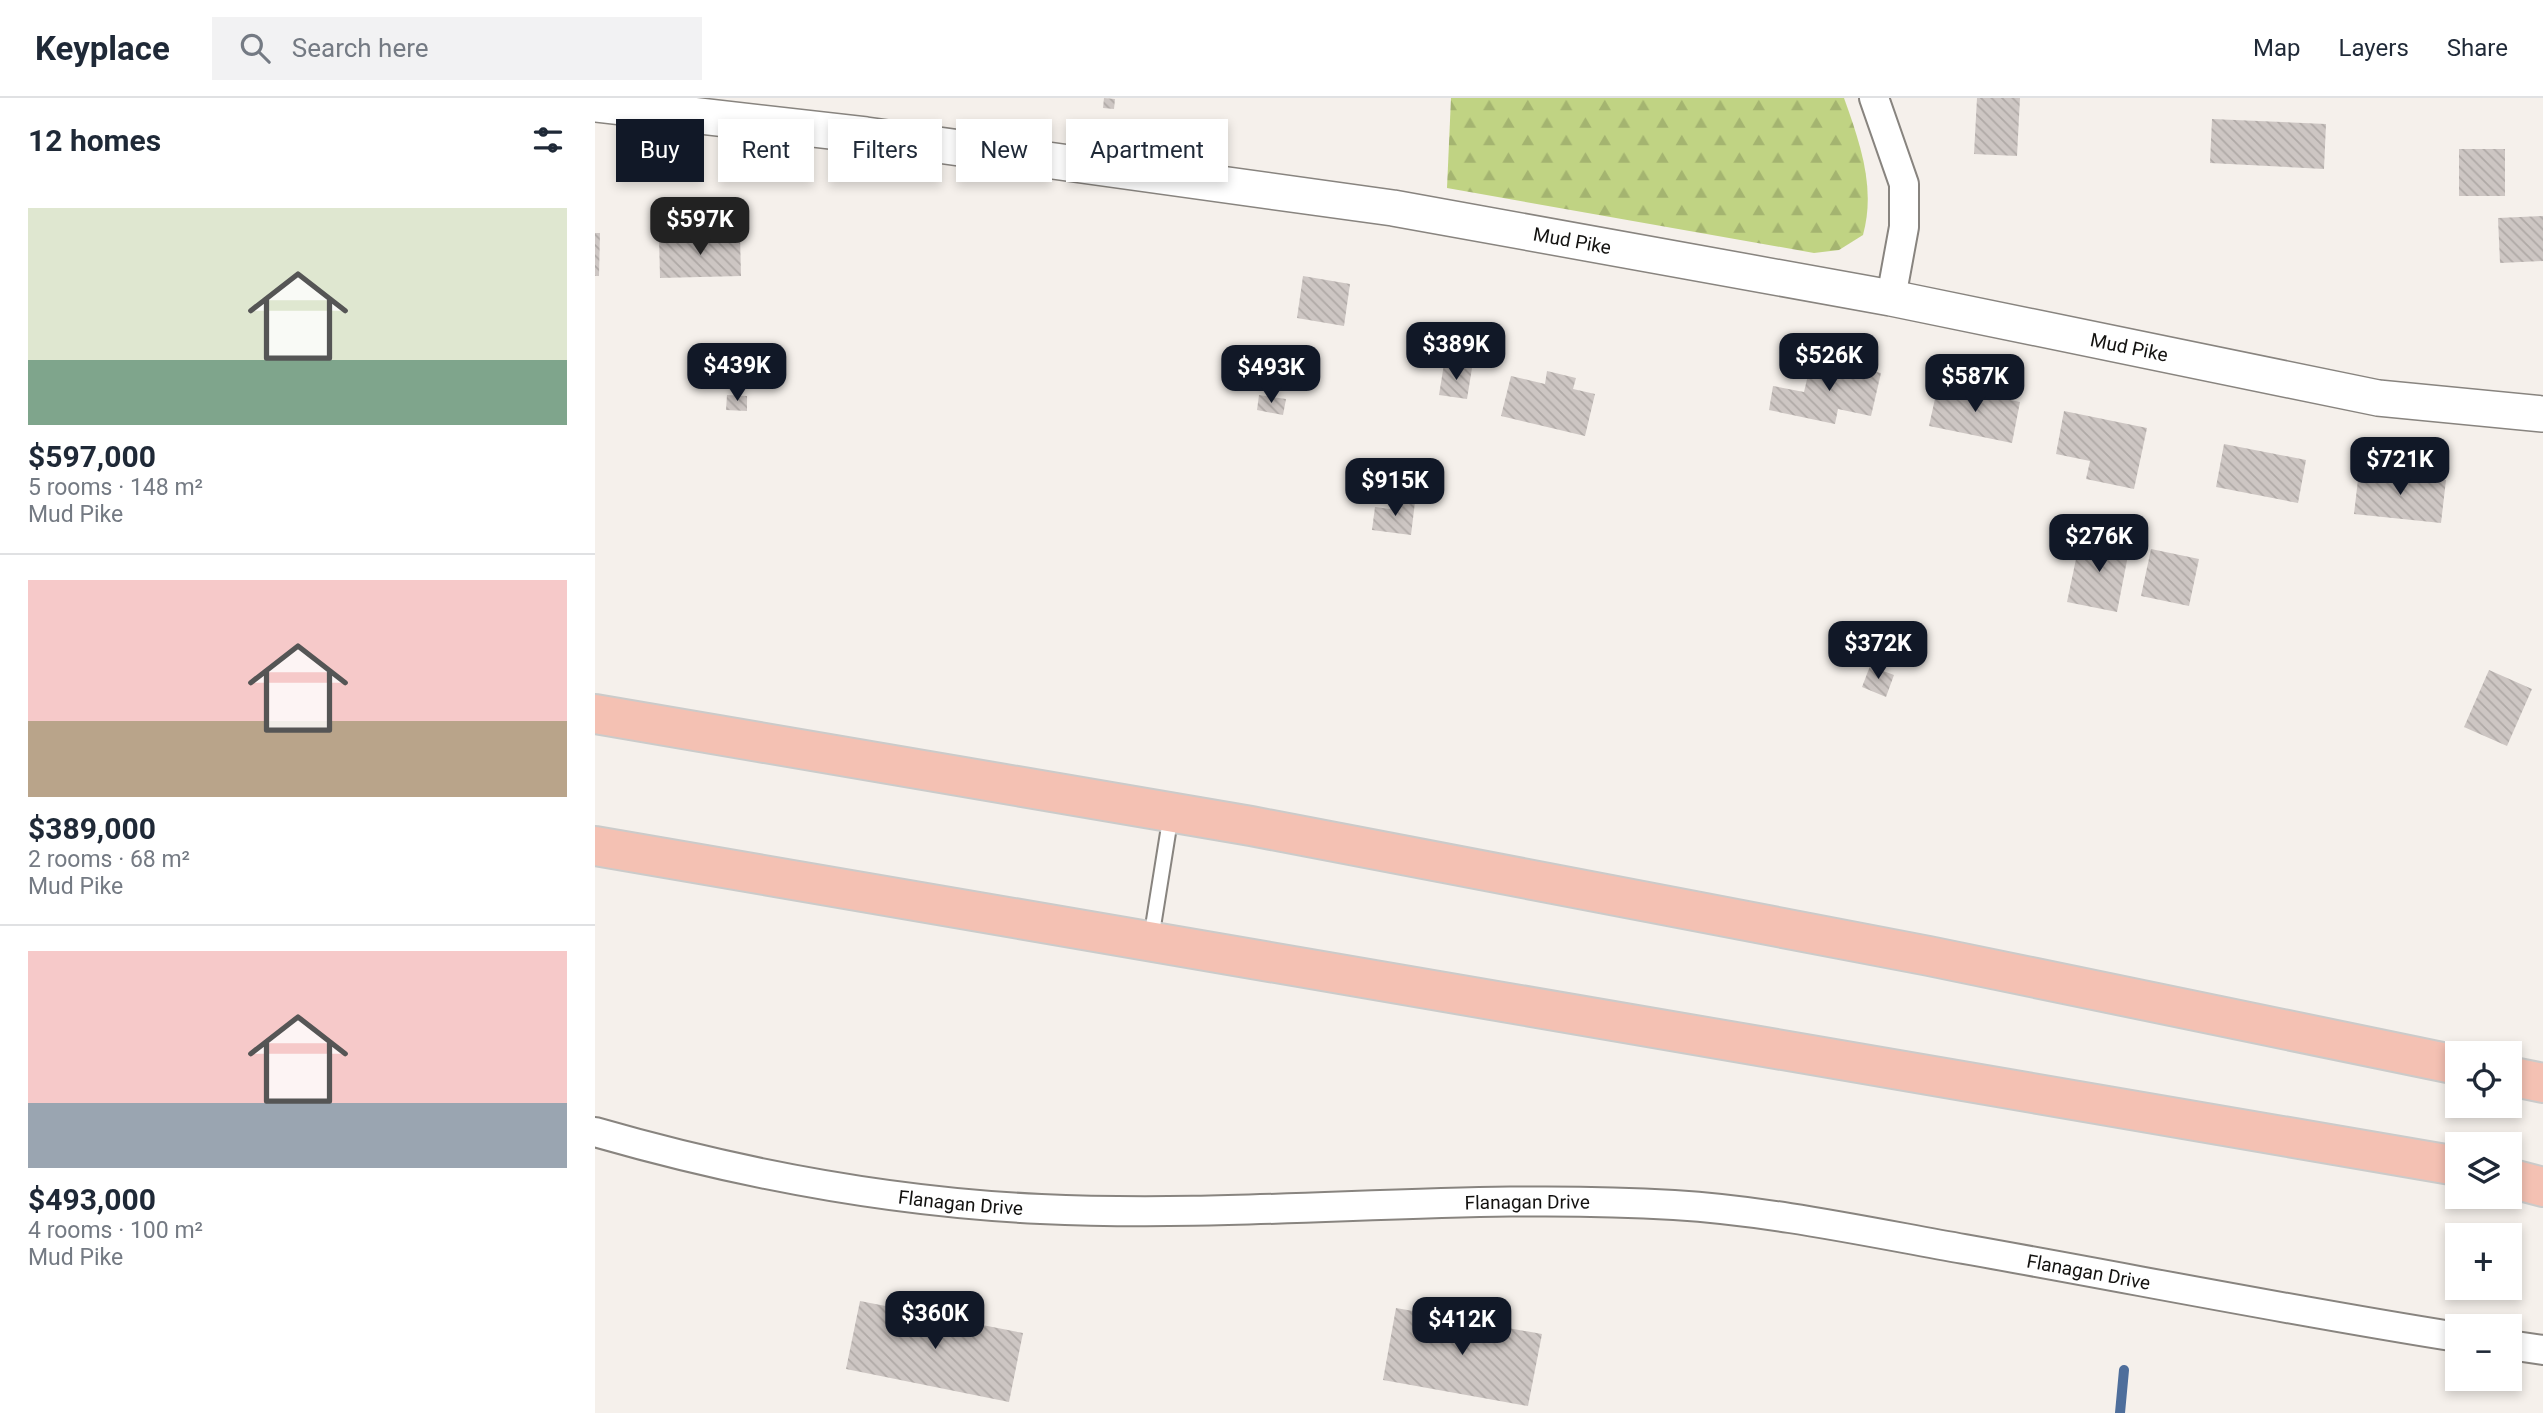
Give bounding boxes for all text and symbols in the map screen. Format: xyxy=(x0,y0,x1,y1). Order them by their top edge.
search box xyxy=(212,17,702,80)
text: Keyplace xyxy=(35,29,170,68)
icon: search xyxy=(236,29,274,67)
text: Search here xyxy=(292,33,429,63)
text: Map xyxy=(2253,34,2301,62)
text: Layers xyxy=(2339,34,2409,62)
text: Share xyxy=(2447,34,2508,62)
chip: Buy xyxy=(616,119,704,182)
chip: Rent xyxy=(718,119,814,182)
chip: Filters xyxy=(828,119,942,182)
chip: New xyxy=(956,119,1052,182)
chip: Apartment xyxy=(1066,119,1228,182)
icon: filters xyxy=(529,121,567,159)
text: 12 homes xyxy=(28,123,161,158)
pin: $597K xyxy=(651,198,749,257)
text: $597K xyxy=(666,206,734,233)
street label: Mud Pike xyxy=(1531,223,1613,259)
icon: home xyxy=(235,253,361,379)
pin: $389K xyxy=(1407,322,1505,382)
street label: Mud Pike xyxy=(2088,328,2170,367)
text: $389K xyxy=(1422,331,1490,358)
pin: $526K xyxy=(1780,334,1878,393)
text: $526K xyxy=(1795,342,1863,369)
pin: $439K xyxy=(688,344,786,403)
pin: $493K xyxy=(1222,345,1320,405)
text: $439K xyxy=(703,352,771,379)
text: $493K xyxy=(1237,354,1305,381)
pin: $587K xyxy=(1926,354,2024,414)
text: $587K xyxy=(1941,363,2009,390)
pin: $721K xyxy=(2351,438,2449,497)
text: $597,000 xyxy=(28,439,156,474)
text: $721K xyxy=(2366,446,2434,473)
pin: $915K xyxy=(1346,458,1444,518)
text: $915K xyxy=(1361,467,1429,494)
text: 5 rooms · 148 m² xyxy=(28,474,203,501)
text: Mud Pike xyxy=(28,501,123,528)
pin: $276K xyxy=(2050,514,2148,574)
text: $276K xyxy=(2065,523,2133,550)
pin: $372K xyxy=(1829,622,1927,681)
icon: home xyxy=(235,625,361,751)
text: $372K xyxy=(1844,630,1912,657)
text: $389,000 xyxy=(28,811,156,846)
text: 2 rooms · 68 m² xyxy=(28,846,190,873)
text: Mud Pike xyxy=(28,873,123,900)
icon: home xyxy=(235,996,361,1122)
map controls xyxy=(2445,1041,2522,1391)
button: locate xyxy=(2445,1041,2522,1118)
button: layers xyxy=(2445,1132,2522,1209)
text: $493,000 xyxy=(28,1182,156,1217)
street label: Flanagan Drive xyxy=(897,1185,1024,1220)
street label: Flanagan Drive xyxy=(1464,1190,1590,1214)
text: 4 rooms · 100 m² xyxy=(28,1217,203,1244)
button: + xyxy=(2445,1223,2522,1300)
text: Mud Pike xyxy=(28,1244,123,1271)
street label: Flanagan Drive xyxy=(2025,1249,2152,1295)
pin: $360K xyxy=(886,1292,984,1351)
pin: $412K xyxy=(1413,1298,1511,1357)
text: $360K xyxy=(901,1300,969,1327)
text: $412K xyxy=(1428,1306,1496,1333)
button: − xyxy=(2445,1314,2522,1391)

